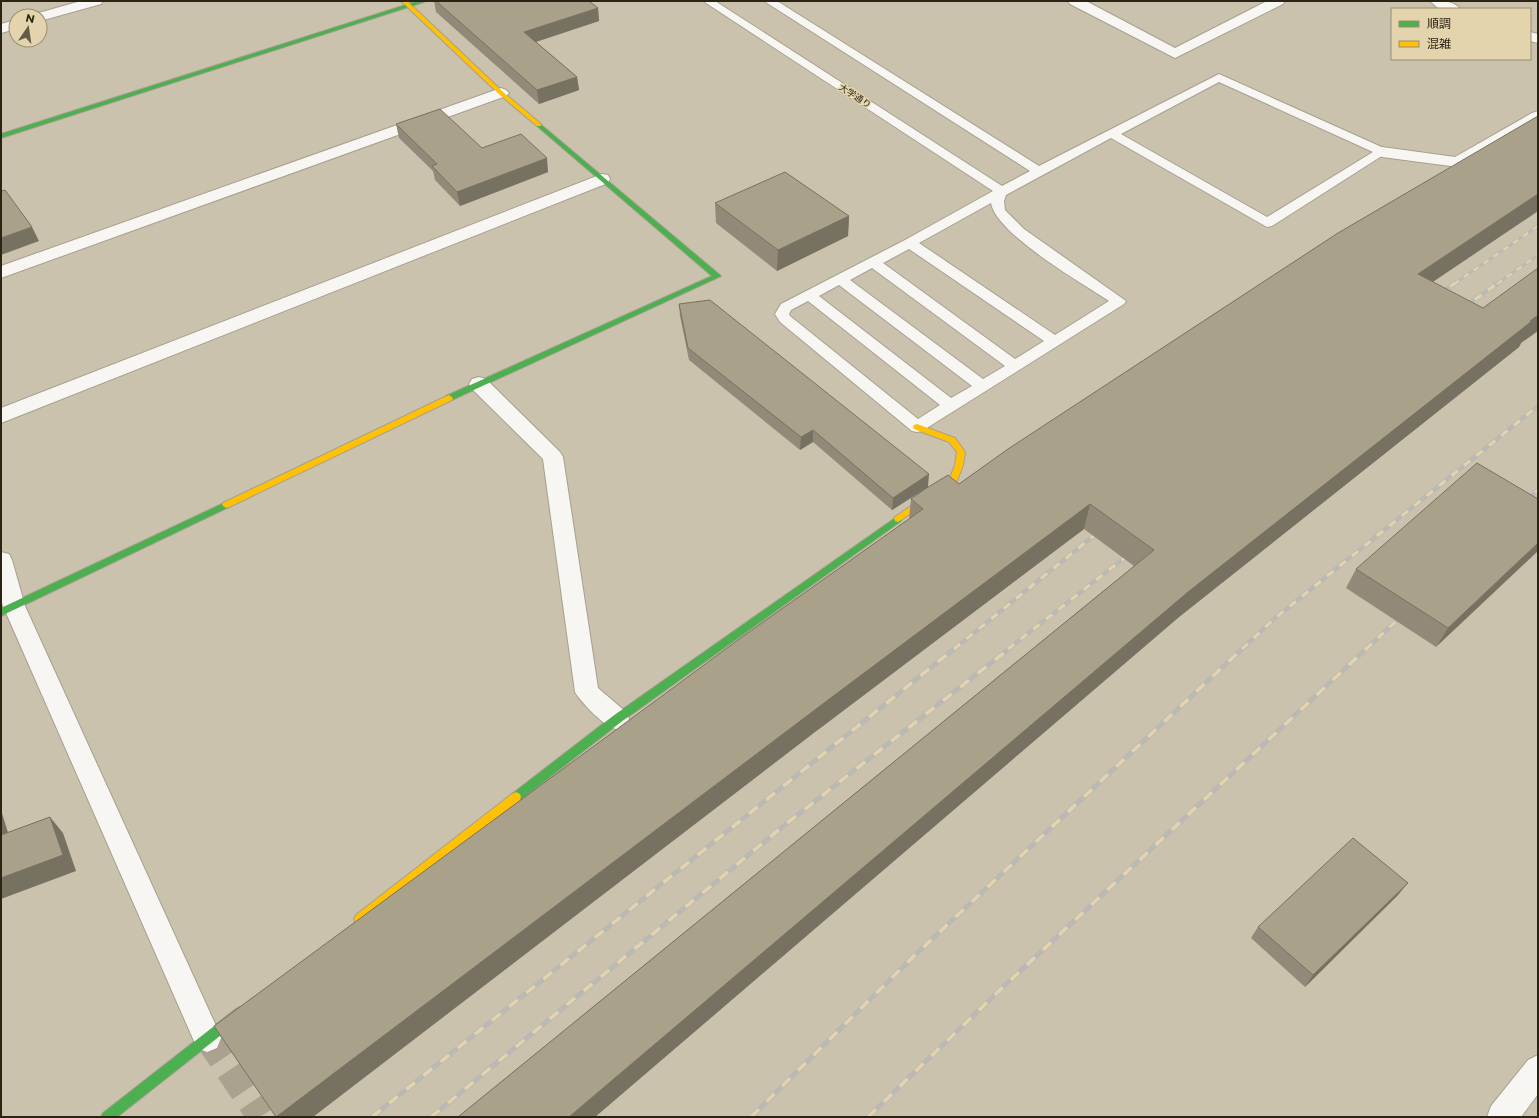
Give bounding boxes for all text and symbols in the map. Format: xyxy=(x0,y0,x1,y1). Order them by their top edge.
north arrow xyxy=(8,8,48,48)
legend xyxy=(1391,8,1531,60)
text: N xyxy=(24,10,36,26)
text: 順調 xyxy=(1427,16,1451,31)
text: 混雑 xyxy=(1427,36,1451,51)
street label: 大学通り xyxy=(837,81,873,110)

